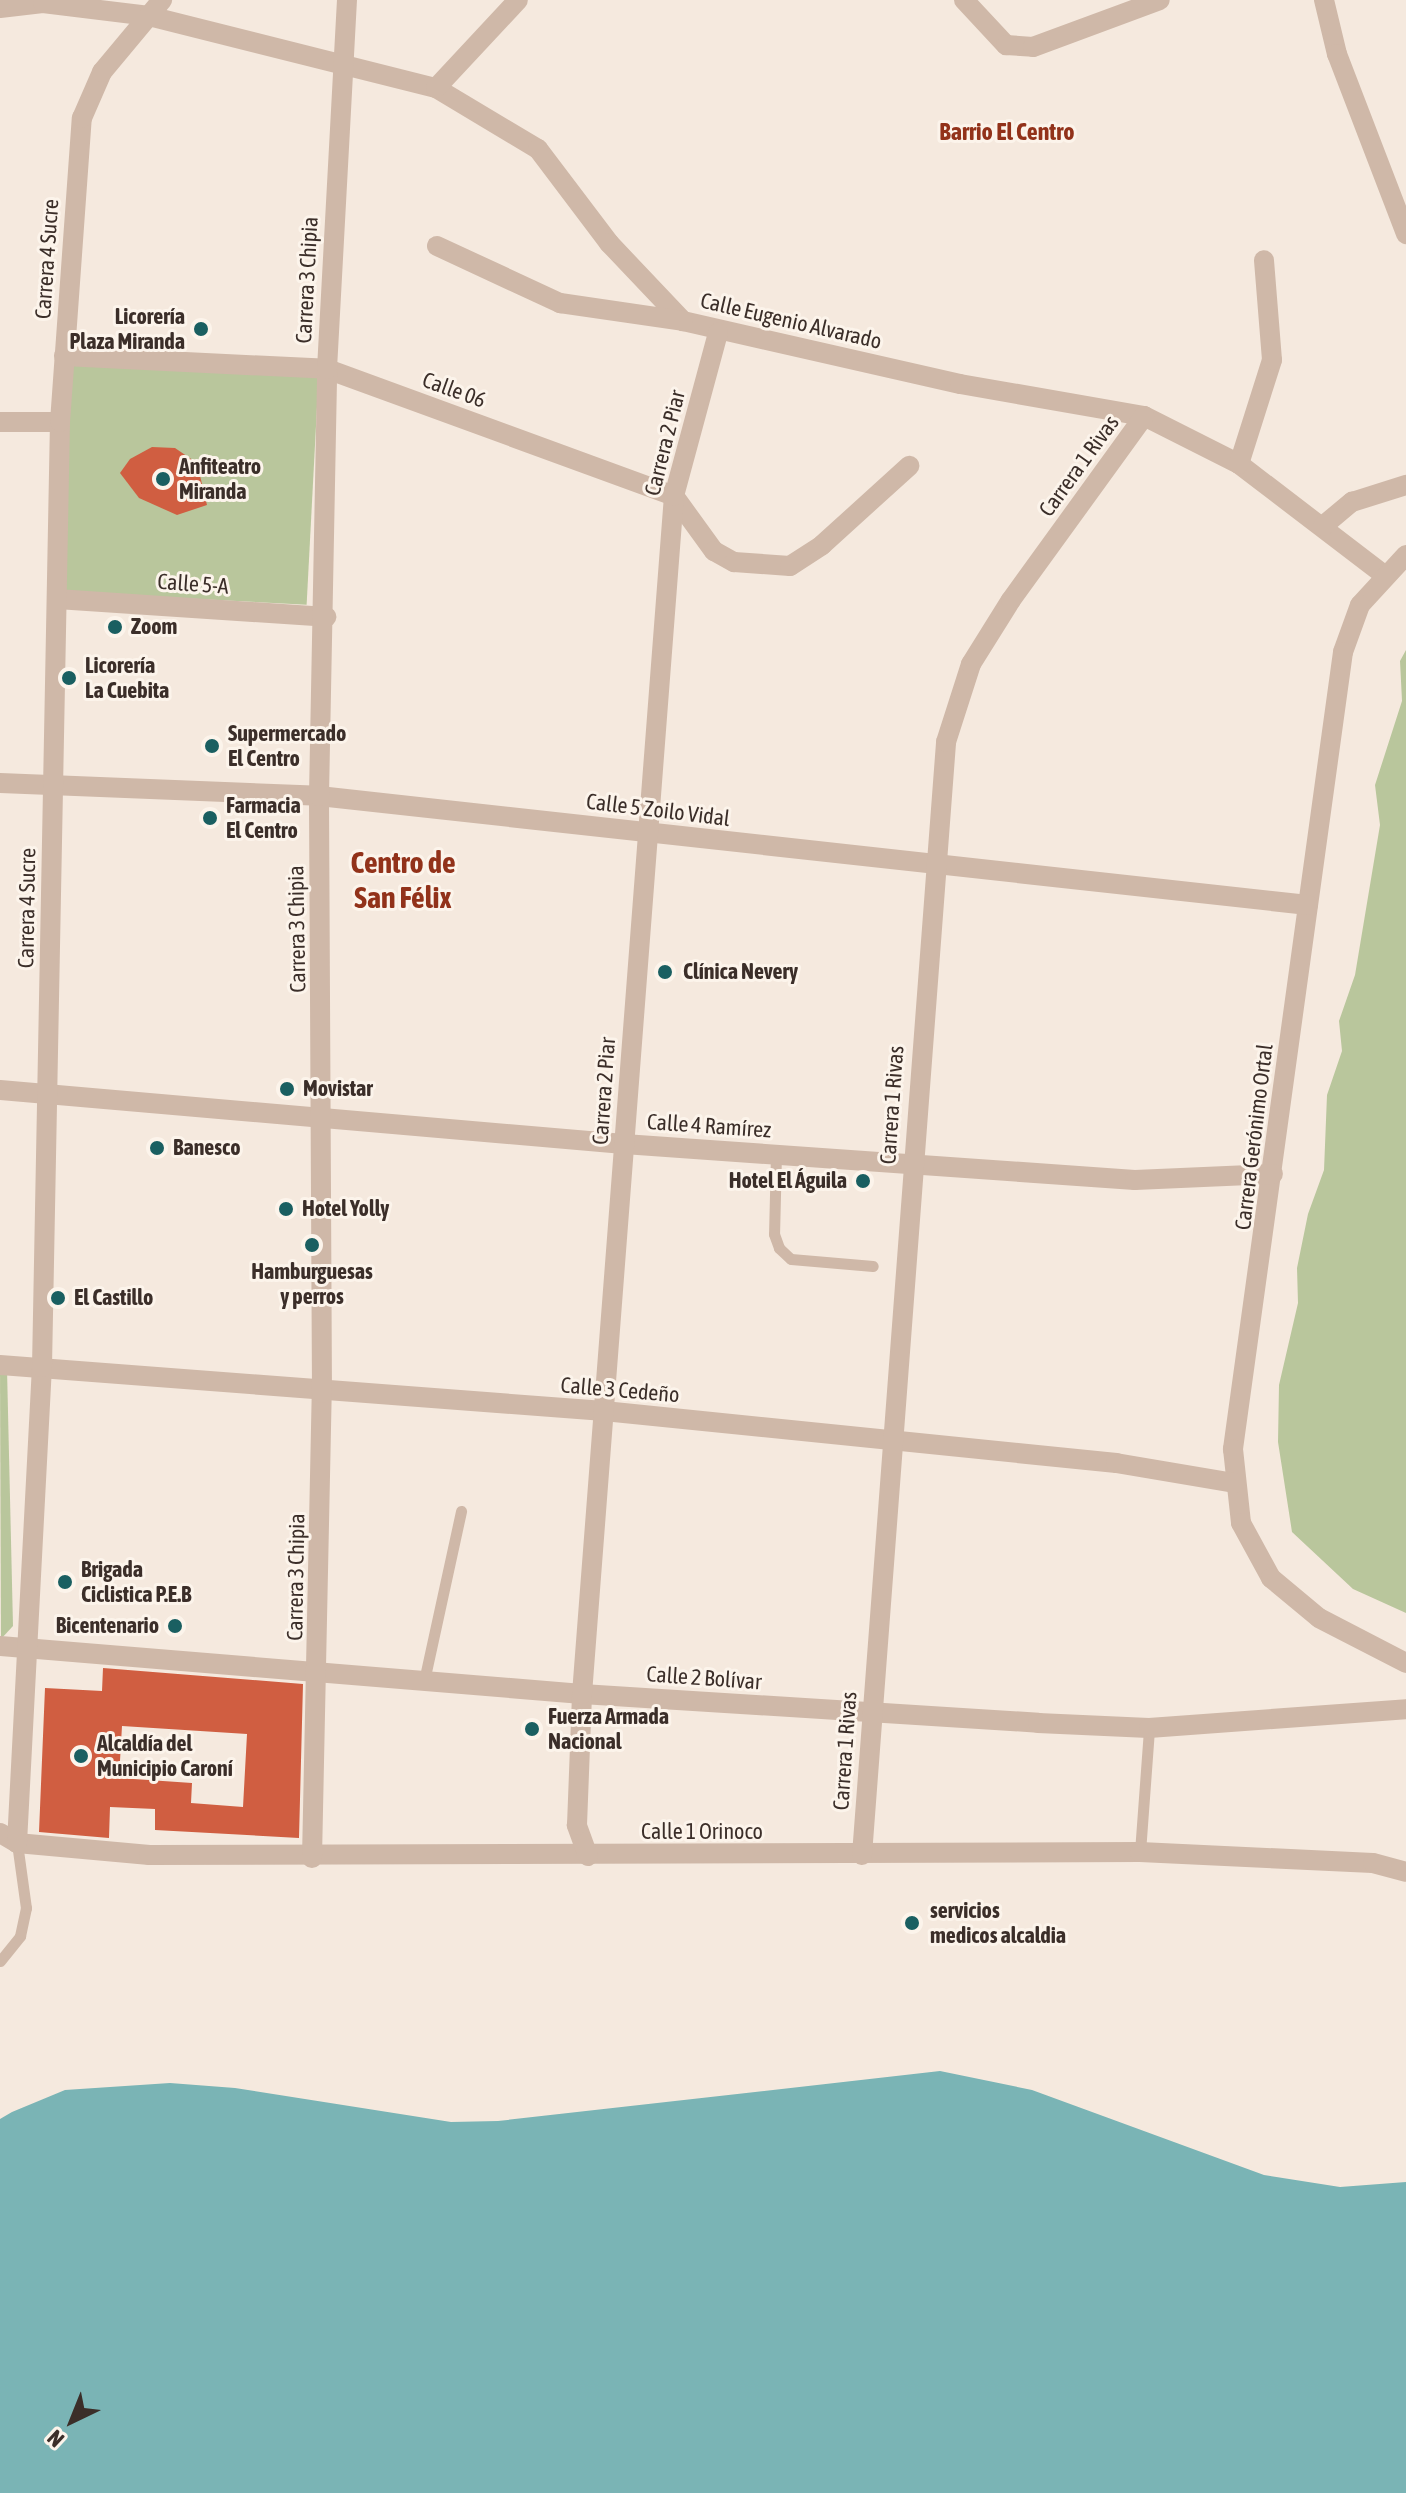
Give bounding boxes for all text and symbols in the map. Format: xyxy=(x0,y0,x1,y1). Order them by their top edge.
district label: Barrio El Centro xyxy=(939,118,1075,146)
street label: Carrera 4 Sucre xyxy=(30,198,64,320)
street label: Carrera 3 Chipia xyxy=(290,216,324,344)
street label: Calle Eugenio Alvarado xyxy=(698,287,884,355)
place label: Licorería Plaza Miranda xyxy=(70,303,185,354)
marker: Licorería Plaza Miranda xyxy=(192,320,210,338)
street label: Calle 06 xyxy=(419,366,489,414)
street label: Carrera 2 Piar xyxy=(639,387,691,499)
street label: Carrera 1 Rivas xyxy=(1033,410,1125,522)
place label: Anfiteatro Miranda xyxy=(179,453,261,504)
marker: Anfiteatro Miranda xyxy=(154,470,172,488)
street label: Calle 5-A xyxy=(157,568,229,600)
place label: Zoom xyxy=(131,614,177,640)
marker: Zoom xyxy=(106,618,124,636)
place label: Licorería La Cuebita xyxy=(85,652,169,704)
marker: Licorería La Cuebita xyxy=(60,669,78,687)
place label: Supermercado El Centro xyxy=(228,720,346,772)
marker: Supermercado El Centro xyxy=(203,737,221,755)
street label: Calle 5 Zoilo Vidal xyxy=(585,788,731,832)
place label: Farmacia El Centro xyxy=(226,792,301,844)
marker: Farmacia El Centro xyxy=(201,809,219,827)
district label: Centro de San Félix xyxy=(350,844,456,914)
street label: Carrera 4 Sucre xyxy=(13,848,41,968)
street label: Carrera 3 Chipia xyxy=(283,865,311,993)
place label: Clínica Nevery xyxy=(683,959,798,985)
marker: Clínica Nevery xyxy=(654,961,676,983)
street label: Carrera 2 Piar xyxy=(587,1036,621,1146)
street label: Carrera Gerónimo Ortal xyxy=(1229,1042,1279,1232)
street label: Carrera 1 Rivas xyxy=(875,1045,909,1165)
place label: Movistar xyxy=(303,1076,373,1102)
marker: Movistar xyxy=(278,1080,296,1098)
street label: Calle 4 Ramírez xyxy=(646,1108,772,1144)
place label: Banesco xyxy=(173,1135,241,1161)
marker: Banesco xyxy=(148,1139,166,1157)
place label: Hotel El Águila xyxy=(729,1168,847,1194)
marker: Hotel El Águila xyxy=(854,1172,872,1190)
place label: Hotel Yolly xyxy=(302,1196,389,1222)
marker: Hotel Yolly xyxy=(277,1200,295,1218)
marker: Hamburguesas y perros xyxy=(303,1236,321,1254)
place label: Hamburguesas y perros xyxy=(251,1258,373,1310)
place label: El Castillo xyxy=(74,1285,153,1311)
marker: El Castillo xyxy=(49,1289,67,1307)
street label: Calle 3 Cedeño xyxy=(560,1372,680,1408)
street label: Carrera 3 Chipia xyxy=(282,1513,310,1641)
place label: Brigada Ciclistica P.E.B xyxy=(81,1556,192,1608)
marker: Brigada Ciclistica P.E.B xyxy=(56,1573,74,1591)
place label: Bicentenario xyxy=(56,1613,159,1639)
marker: Bicentenario xyxy=(166,1617,184,1635)
street label: Calle 2 Bolívar xyxy=(646,1661,762,1695)
street label: Carrera 1 Rivas xyxy=(828,1691,862,1811)
place label: Fuerza Armada Nacional xyxy=(548,1703,669,1754)
marker: Fuerza Armada Nacional xyxy=(523,1720,541,1738)
place label: Alcaldía del Municipio Caroní xyxy=(97,1730,233,1782)
marker: Alcaldía del Municipio Caroní xyxy=(72,1747,90,1765)
street label: Calle 1 Orinoco xyxy=(641,1819,763,1845)
place label: servicios medicos alcaldia xyxy=(930,1897,1066,1948)
marker: servicios medicos alcaldia xyxy=(901,1912,923,1934)
north arrow xyxy=(32,2381,112,2461)
text: N xyxy=(42,2425,69,2452)

